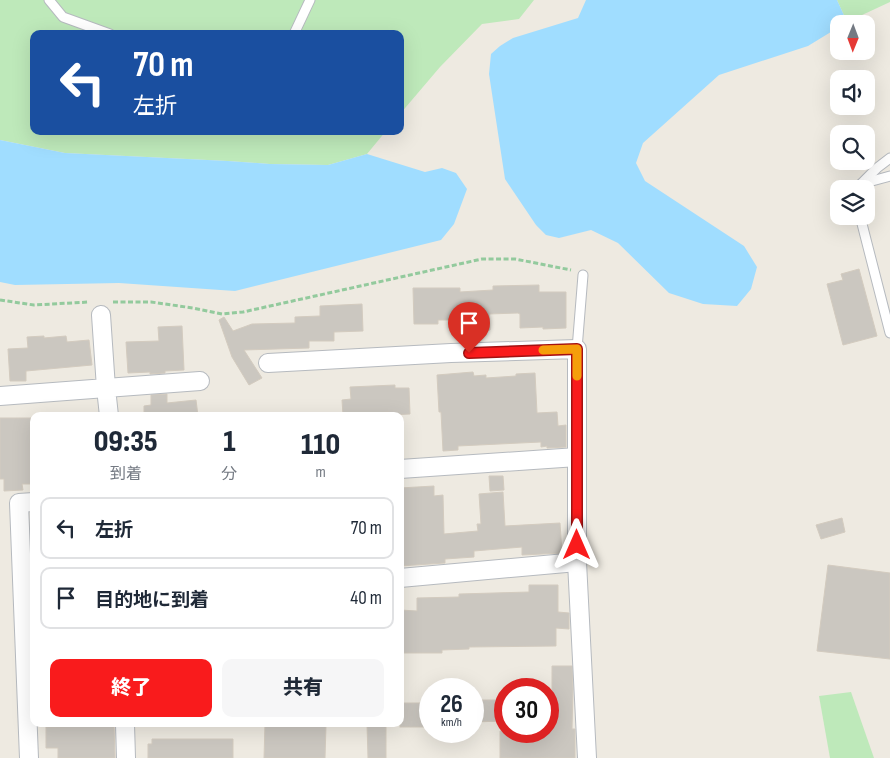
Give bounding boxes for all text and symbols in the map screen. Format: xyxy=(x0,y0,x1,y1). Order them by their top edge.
north arrow xyxy=(830,15,875,60)
map controls xyxy=(830,15,875,225)
text: 70 m xyxy=(133,44,193,87)
icon: left xyxy=(50,50,115,115)
button: sound xyxy=(830,70,875,115)
text: 左折 xyxy=(133,93,177,120)
button: search xyxy=(830,125,875,170)
button: layers xyxy=(830,180,875,225)
pin xyxy=(448,302,490,353)
icon: arrive xyxy=(455,309,483,337)
text: 09:35 xyxy=(94,424,158,460)
text: 1 xyxy=(223,424,235,460)
text: 110 xyxy=(301,427,340,463)
text: m xyxy=(316,463,326,482)
text: 到着 xyxy=(110,465,142,484)
text: 分 xyxy=(221,465,237,484)
icon: left xyxy=(52,514,80,542)
text: 70 m xyxy=(351,517,382,540)
position arrow xyxy=(550,518,602,570)
text: 左折 xyxy=(95,519,133,542)
icon: arrive xyxy=(52,584,80,612)
text: 40 m xyxy=(350,587,382,610)
text: 目的地に到着 xyxy=(95,589,209,612)
button: 終了 xyxy=(50,659,212,717)
button: 共有 xyxy=(222,659,384,717)
speed limit sign: 30 xyxy=(494,678,559,743)
text: 26 xyxy=(440,689,463,720)
text: km/h xyxy=(441,715,462,730)

